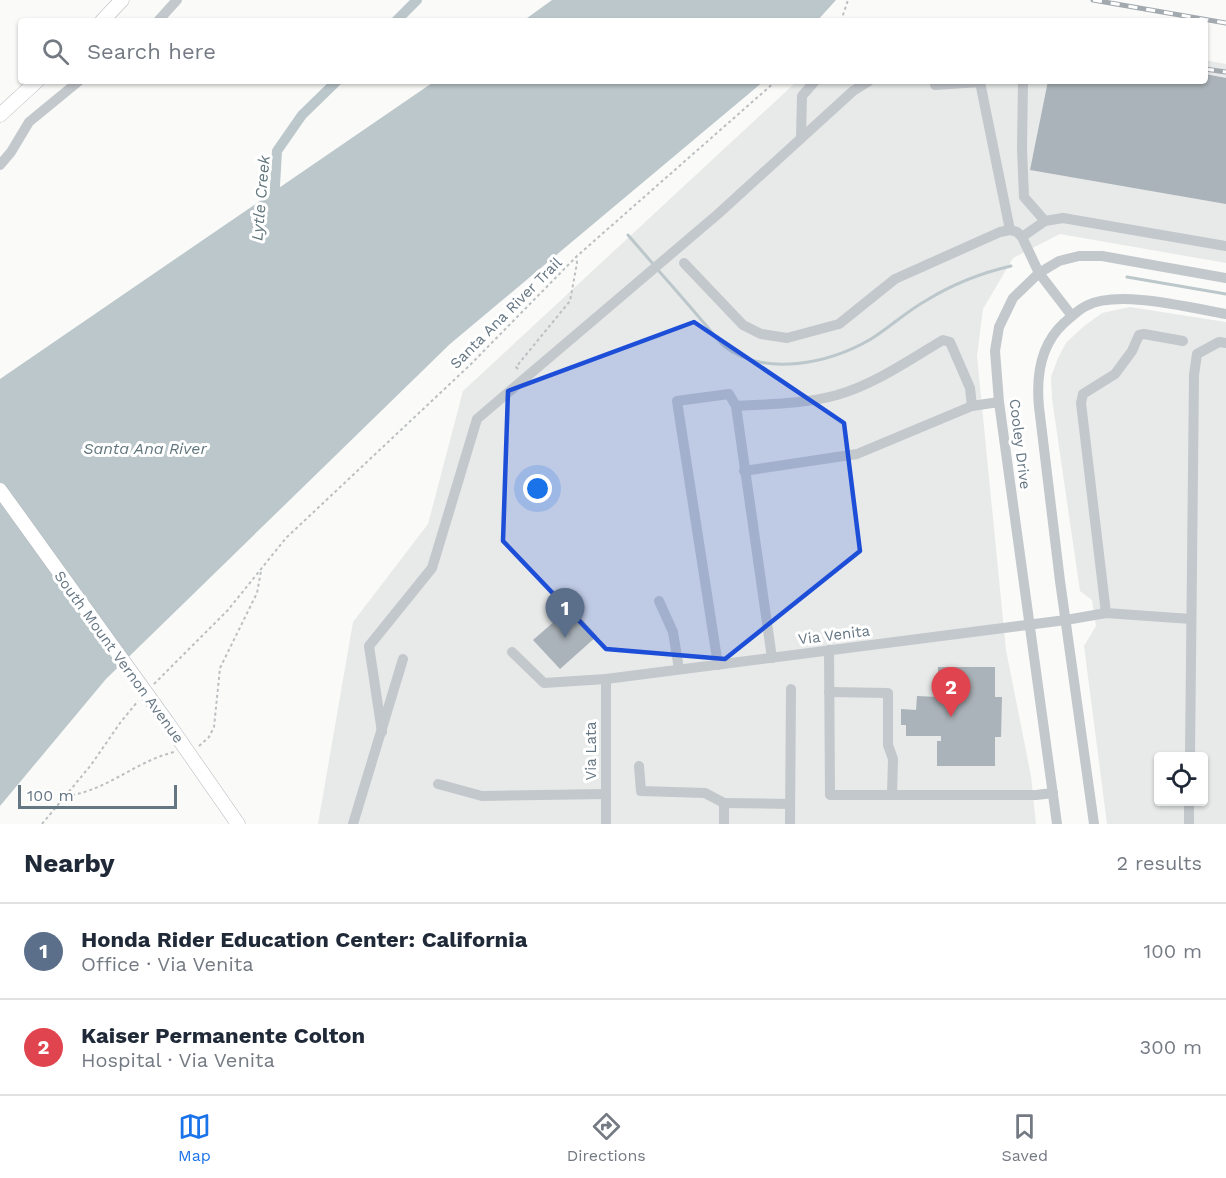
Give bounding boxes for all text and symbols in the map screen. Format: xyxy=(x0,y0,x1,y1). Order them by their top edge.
search box xyxy=(18,18,1208,84)
icon: search xyxy=(39,35,72,68)
text: Search here xyxy=(87,39,216,64)
water label: Lytle Creek xyxy=(247,153,274,242)
street label: Santa Ana River Trail xyxy=(446,253,566,373)
street label: Cooley Drive xyxy=(1006,398,1034,490)
water label: Santa Ana River xyxy=(83,439,208,458)
your location xyxy=(523,474,552,503)
street label: South Mount Vernon Avenue xyxy=(50,567,188,747)
pin: 1 xyxy=(546,588,584,638)
street label: Via Venita xyxy=(797,622,871,648)
pin: 2 xyxy=(932,668,970,717)
street label: Via Lata xyxy=(582,721,600,780)
map controls xyxy=(1154,752,1208,806)
button: locate xyxy=(1154,752,1208,806)
scale bar xyxy=(18,782,177,810)
text: 100 m xyxy=(27,786,74,805)
text: Nearby xyxy=(24,848,115,878)
text: 2 results xyxy=(1117,851,1202,875)
text: Honda Rider Education Center: California xyxy=(81,927,527,952)
text: 1 xyxy=(39,939,48,963)
text: 100 m xyxy=(1143,939,1202,963)
text: Office · Via Venita xyxy=(81,952,253,976)
text: Kaiser Permanente Colton xyxy=(81,1023,365,1048)
text: 2 xyxy=(38,1035,49,1059)
text: 300 m xyxy=(1140,1035,1202,1059)
text: Hospital · Via Venita xyxy=(81,1048,275,1072)
tab: Map xyxy=(178,1110,211,1165)
tab: Directions xyxy=(567,1110,646,1165)
tab: Saved xyxy=(1002,1110,1048,1165)

